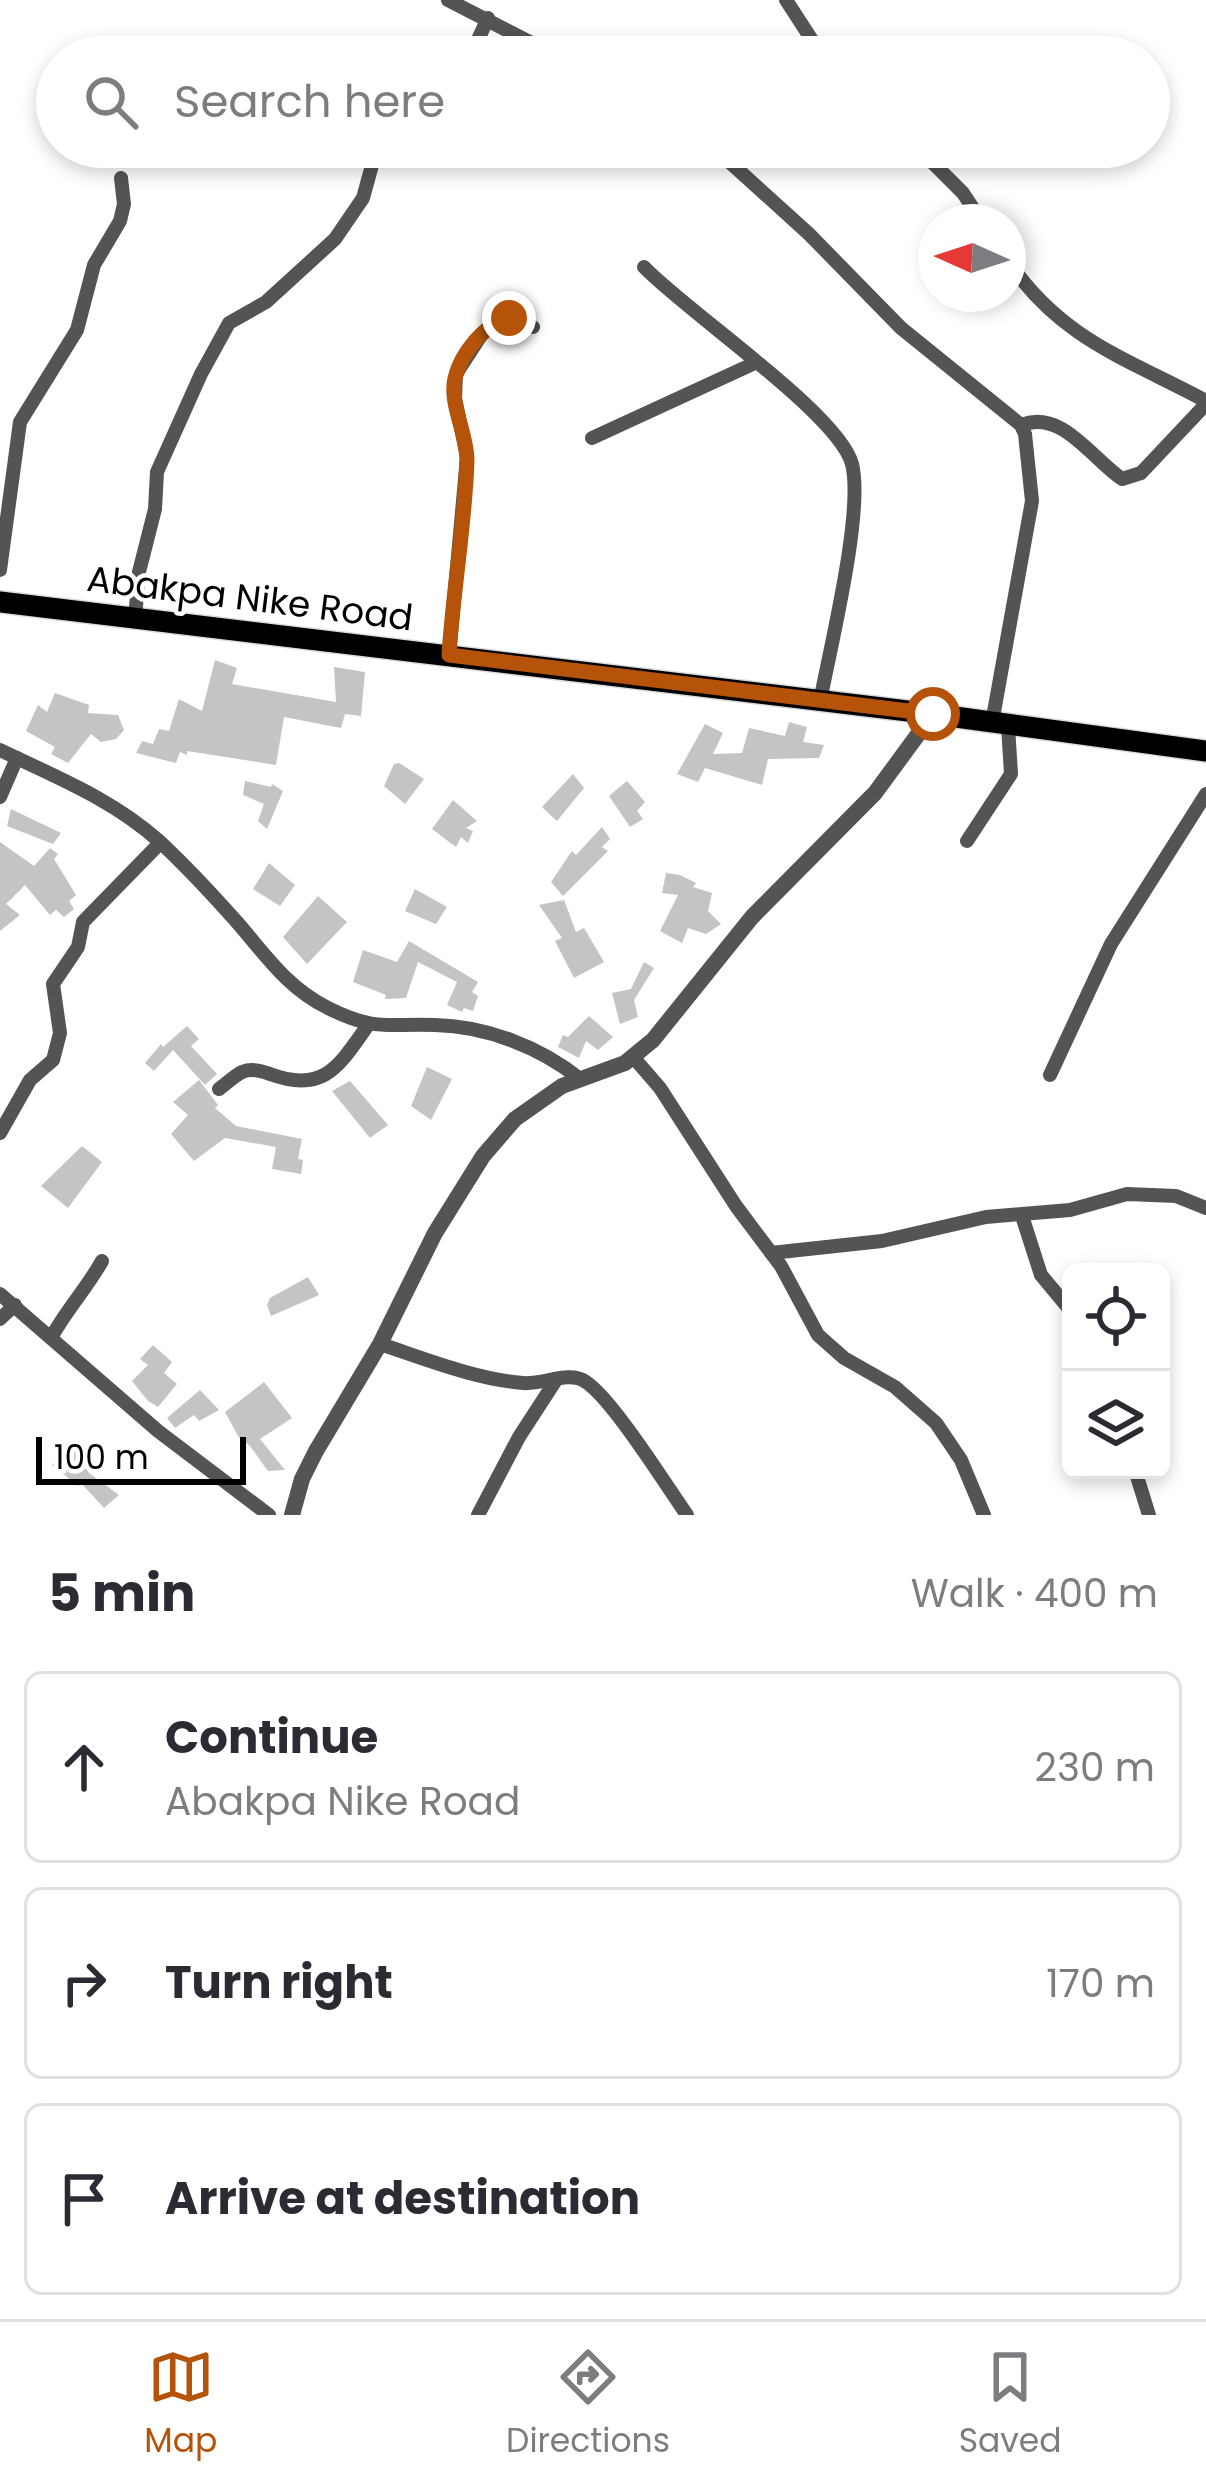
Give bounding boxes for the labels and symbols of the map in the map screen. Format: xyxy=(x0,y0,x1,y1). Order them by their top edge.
north arrow xyxy=(918,204,1026,312)
route end xyxy=(482,291,536,345)
street label: Abakpa Nike Road xyxy=(84,553,416,643)
route start xyxy=(906,687,960,741)
scale bar xyxy=(36,1431,246,1484)

